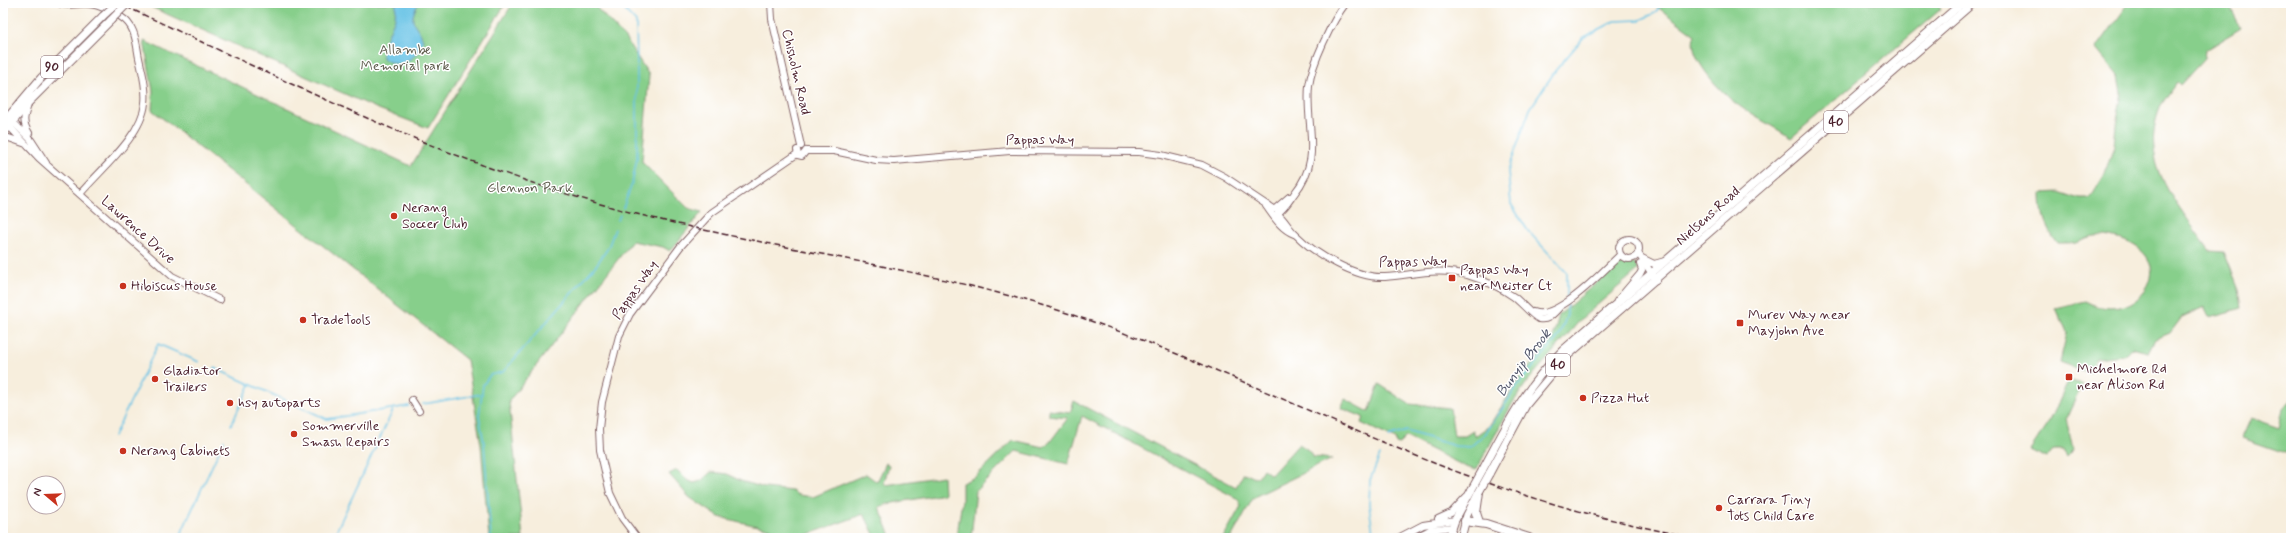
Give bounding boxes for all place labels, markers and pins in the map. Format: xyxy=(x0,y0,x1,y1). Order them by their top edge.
place label: Nerang Soccer Club xyxy=(402,199,468,233)
marker: Nerang Soccer Club xyxy=(389,211,399,221)
place label: Pappas Way near Meister Ct xyxy=(1460,261,1553,295)
marker: Pappas Way near Meister Ct xyxy=(1447,273,1457,283)
place label: Hibiscus House xyxy=(131,277,217,295)
marker: Hibiscus House xyxy=(118,281,128,291)
place label: Murev Way near Mayjohn Ave xyxy=(1748,306,1850,340)
place label: TradeTools xyxy=(311,311,371,329)
marker: TradeTools xyxy=(298,315,308,325)
marker: Murev Way near Mayjohn Ave xyxy=(1735,318,1745,328)
place label: Michelmore Rd near Alison Rd xyxy=(2077,360,2167,394)
place label: Gladiator Trailers xyxy=(163,362,221,396)
marker: Michelmore Rd near Alison Rd xyxy=(2064,372,2074,382)
marker: Gladiator Trailers xyxy=(150,374,160,384)
place label: Pizza Hut xyxy=(1591,389,1649,407)
marker: Pizza Hut xyxy=(1578,393,1588,403)
place label: hsy autoparts xyxy=(238,394,320,412)
marker: hsy autoparts xyxy=(225,398,235,408)
place label: Sommerville Smash Repairs xyxy=(302,417,390,451)
marker: Sommerville Smash Repairs xyxy=(289,429,299,439)
place label: Nerang Cabinets xyxy=(131,442,230,460)
marker: Nerang Cabinets xyxy=(118,446,128,456)
place label: Carrara Tiny Tots Child Care xyxy=(1727,491,1815,525)
marker: Carrara Tiny Tots Child Care xyxy=(1714,503,1724,513)

